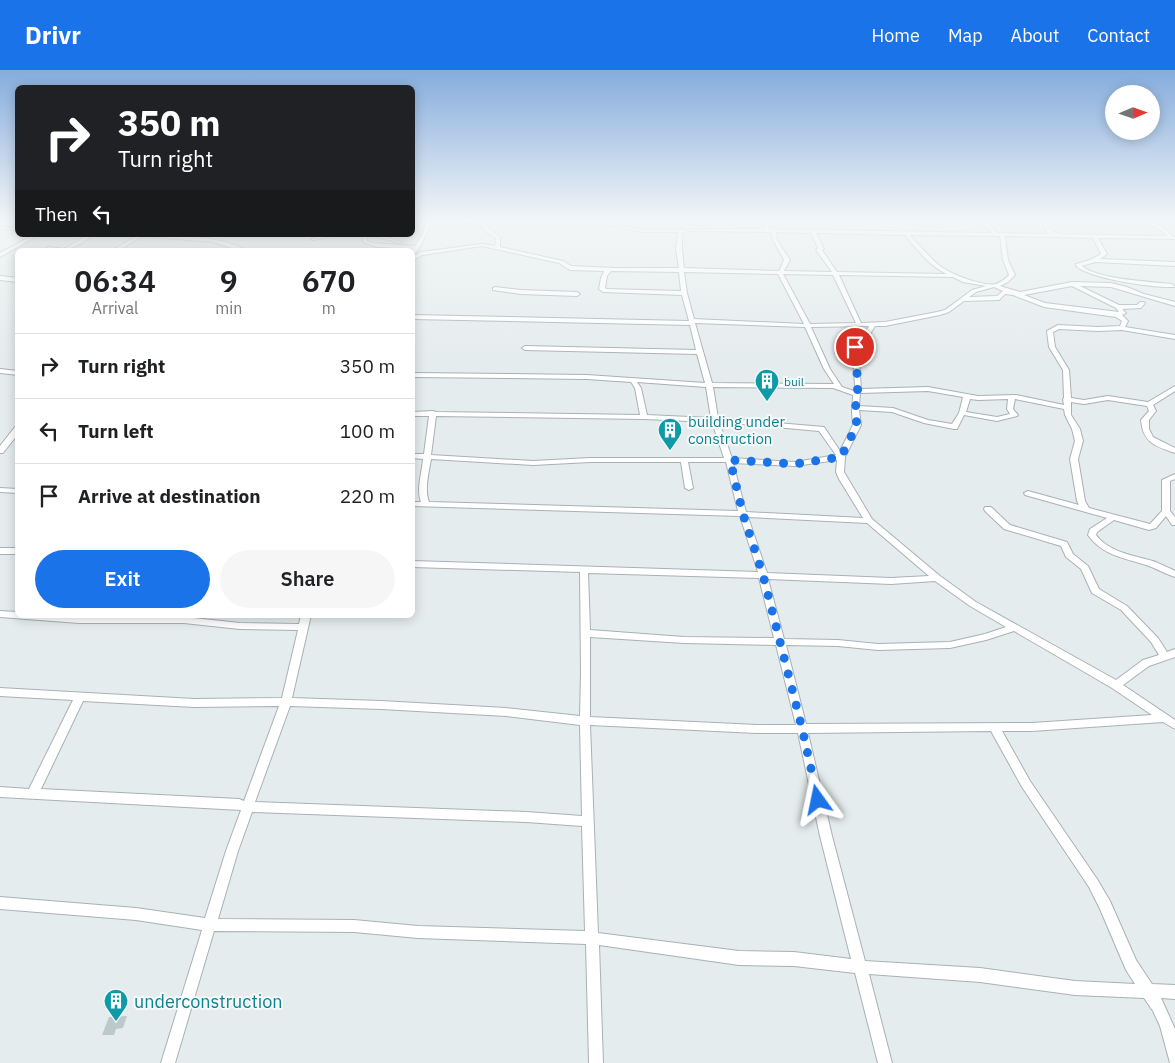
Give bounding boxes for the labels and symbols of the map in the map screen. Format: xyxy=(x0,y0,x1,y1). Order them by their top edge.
north arrow xyxy=(1105,85,1160,140)
pin xyxy=(834,326,876,368)
building icon: buil xyxy=(754,368,780,402)
place label: buil xyxy=(784,374,804,389)
place label: building under construction xyxy=(688,412,785,448)
building icon: building under construction xyxy=(657,417,683,451)
position arrow xyxy=(791,773,843,825)
building icon: underconstruction xyxy=(103,988,129,1022)
place label: underconstruction xyxy=(134,990,283,1013)

